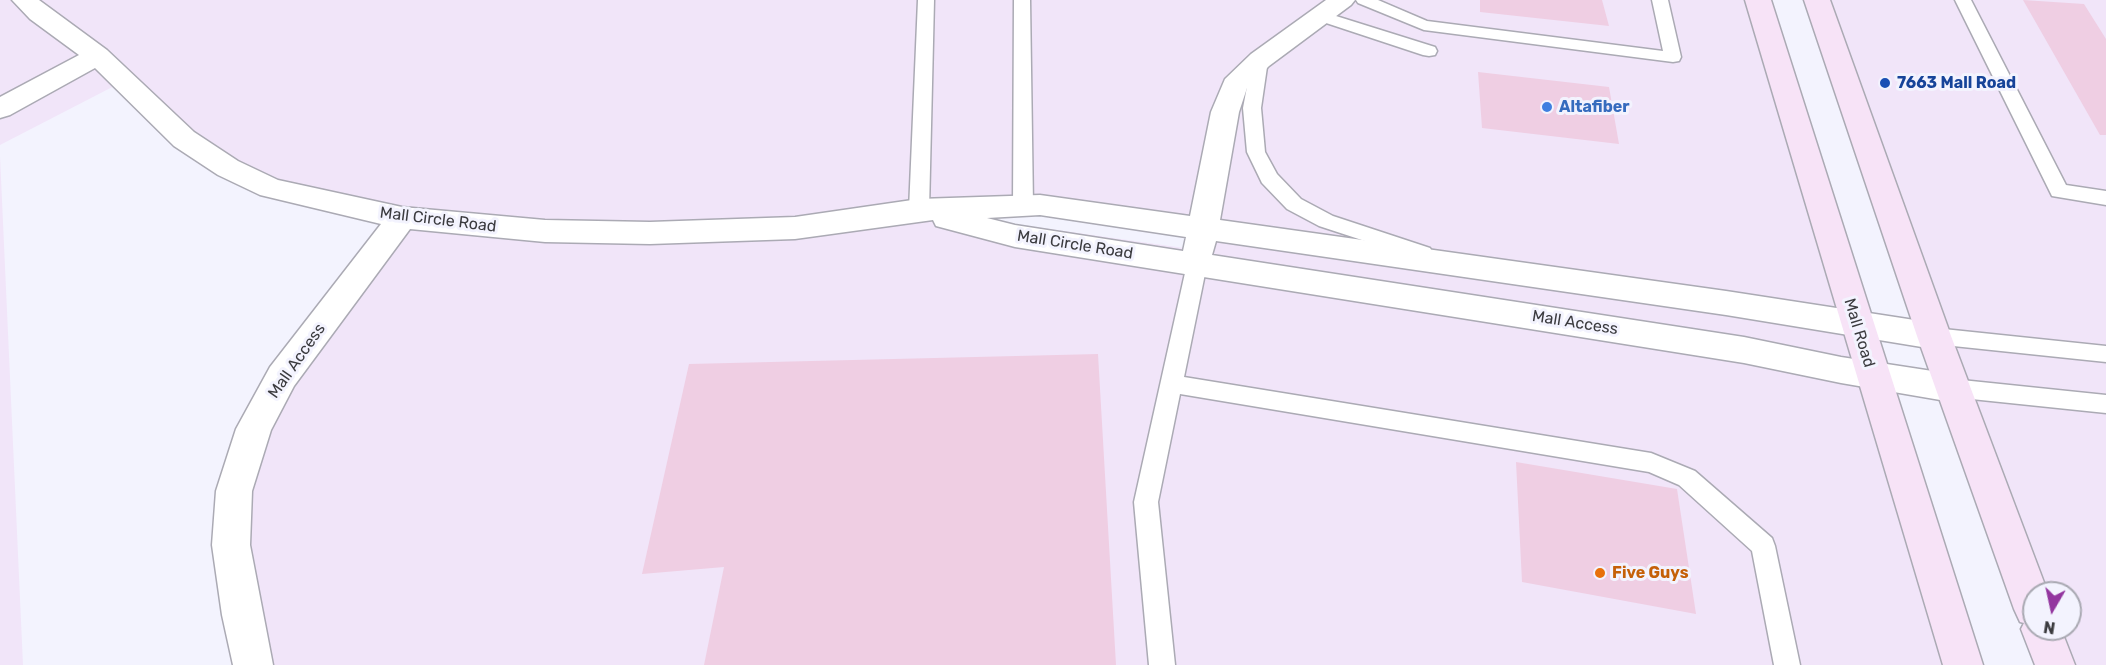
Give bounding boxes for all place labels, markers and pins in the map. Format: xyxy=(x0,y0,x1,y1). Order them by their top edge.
place label: 7663 Mall Road xyxy=(1897,73,2016,93)
marker: 7663 Mall Road xyxy=(1878,76,1892,90)
place label: Altafiber xyxy=(1559,97,1630,117)
marker: Altafiber xyxy=(1540,100,1554,114)
place label: Five Guys xyxy=(1612,563,1688,583)
marker: Five Guys xyxy=(1593,566,1607,580)

